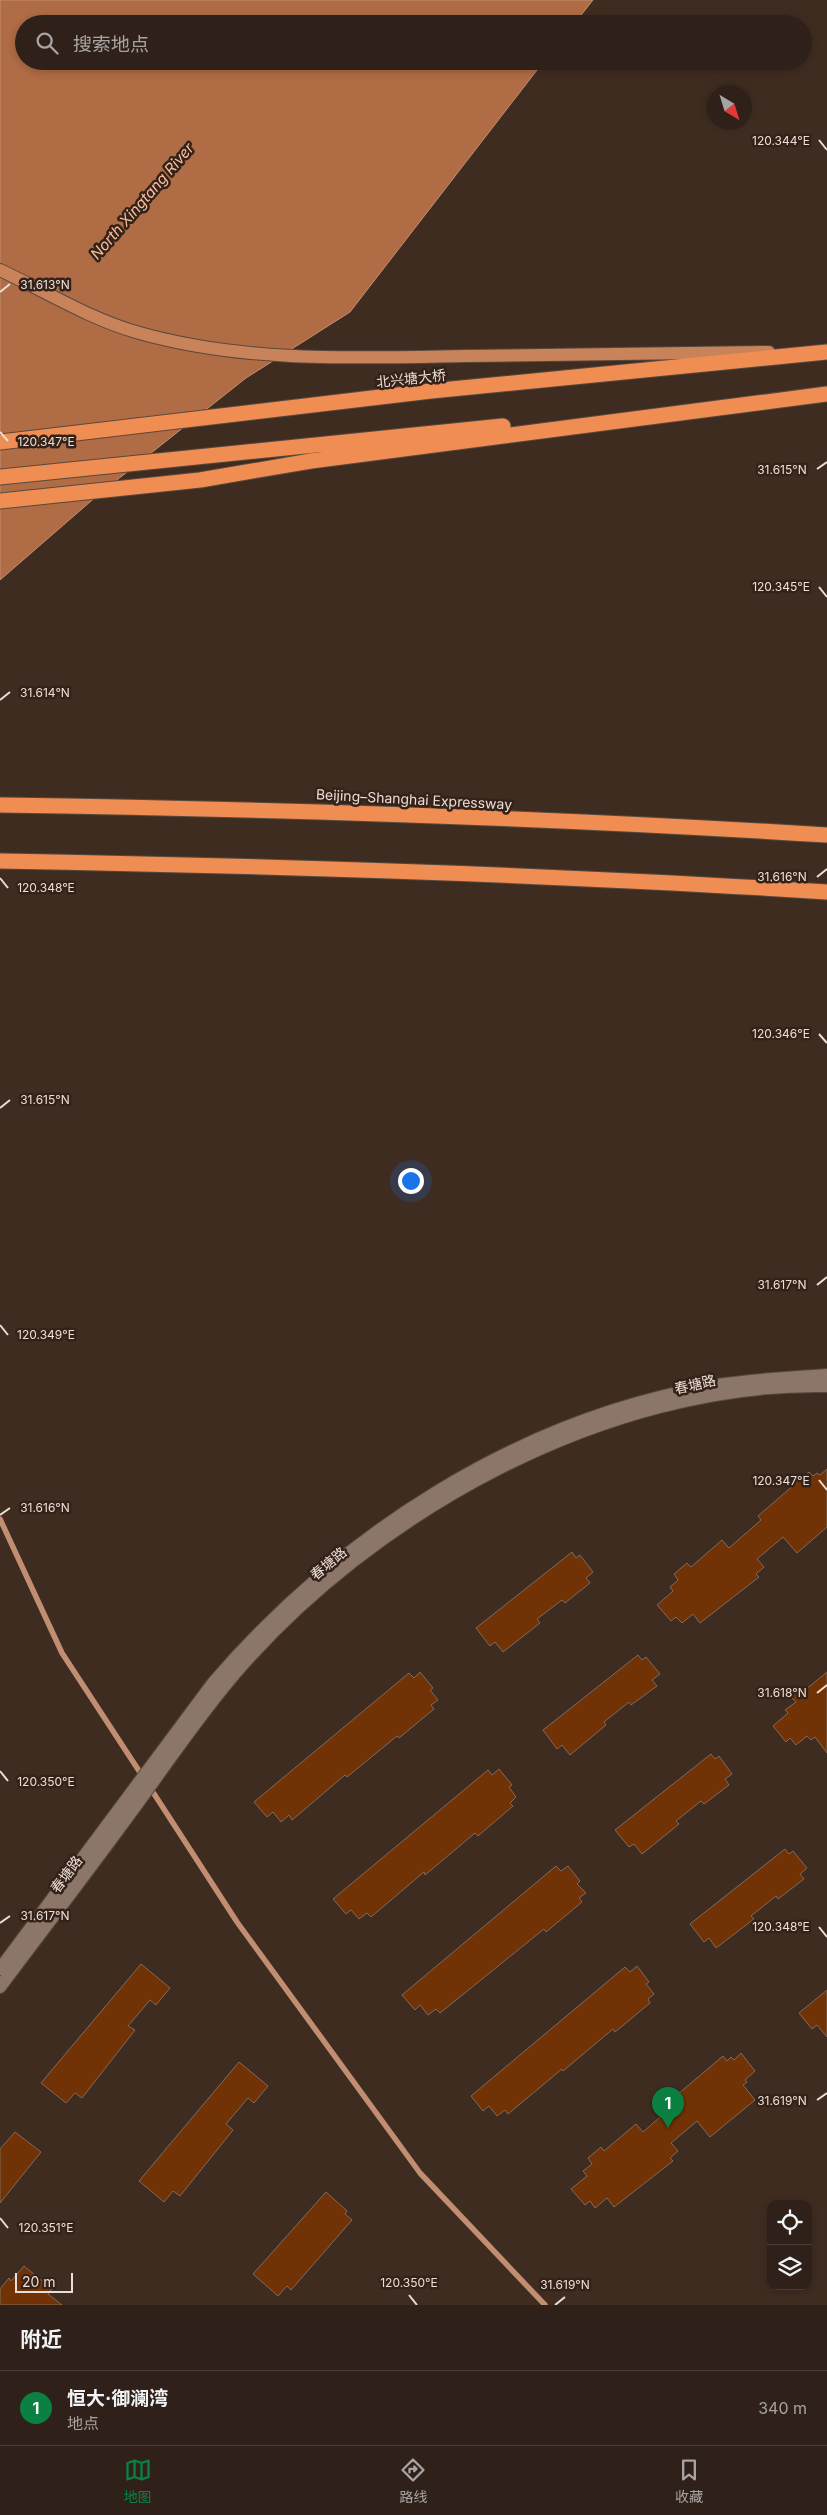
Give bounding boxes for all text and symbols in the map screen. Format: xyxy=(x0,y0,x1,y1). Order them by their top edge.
search box xyxy=(15,15,812,70)
icon: search xyxy=(33,29,61,57)
text: 搜索地点 xyxy=(73,33,149,56)
north arrow xyxy=(707,85,752,130)
text: 120.344°E xyxy=(752,133,810,148)
water label: North Xingtang River xyxy=(86,139,198,263)
text: 31.613°N xyxy=(20,277,70,292)
street label: 北兴塘大桥 xyxy=(375,366,447,390)
text: 120.347°E xyxy=(17,434,75,449)
text: 31.615°N xyxy=(757,462,807,477)
text: 120.345°E xyxy=(752,579,810,594)
text: 31.614°N xyxy=(20,685,70,700)
street label: Beijing–Shanghai Expressway xyxy=(315,785,513,813)
text: 31.616°N xyxy=(757,869,807,884)
text: 120.348°E xyxy=(17,880,75,895)
text: 120.346°E xyxy=(752,1026,810,1041)
text: 31.615°N xyxy=(20,1092,70,1107)
your location xyxy=(398,1168,424,1194)
text: 31.617°N xyxy=(757,1277,807,1292)
text: 120.349°E xyxy=(17,1327,75,1342)
street label: 春塘路 xyxy=(673,1371,717,1397)
text: 120.347°E xyxy=(752,1473,810,1488)
text: 31.616°N xyxy=(20,1500,70,1515)
street label: 春塘路 xyxy=(306,1543,350,1583)
text: 31.618°N xyxy=(757,1685,807,1700)
text: 120.350°E xyxy=(17,1774,75,1789)
street label: 春塘路 xyxy=(47,1852,85,1896)
text: 31.617°N xyxy=(20,1908,70,1923)
text: 120.348°E xyxy=(752,1919,810,1934)
pin: 1 xyxy=(652,2087,684,2128)
text: 31.619°N xyxy=(757,2093,807,2108)
map controls xyxy=(767,2200,812,2290)
button: locate xyxy=(767,2200,812,2245)
text: 120.351°E xyxy=(19,2220,73,2235)
button: layers xyxy=(767,2245,812,2290)
scale bar xyxy=(15,2270,72,2293)
text: 20 m xyxy=(22,2273,56,2290)
text: 120.350°E xyxy=(380,2275,438,2290)
text: 31.619°N xyxy=(540,2277,590,2292)
text: 附近 xyxy=(20,2327,62,2352)
text: 恒大·御澜湾 xyxy=(67,2387,168,2410)
text: 1 xyxy=(33,2398,39,2418)
text: 340 m xyxy=(758,2398,807,2418)
text: 地点 xyxy=(67,2413,99,2433)
tab: 地图 xyxy=(124,2456,152,2506)
tab: 路线 xyxy=(399,2456,427,2506)
tab: 收藏 xyxy=(675,2456,703,2506)

